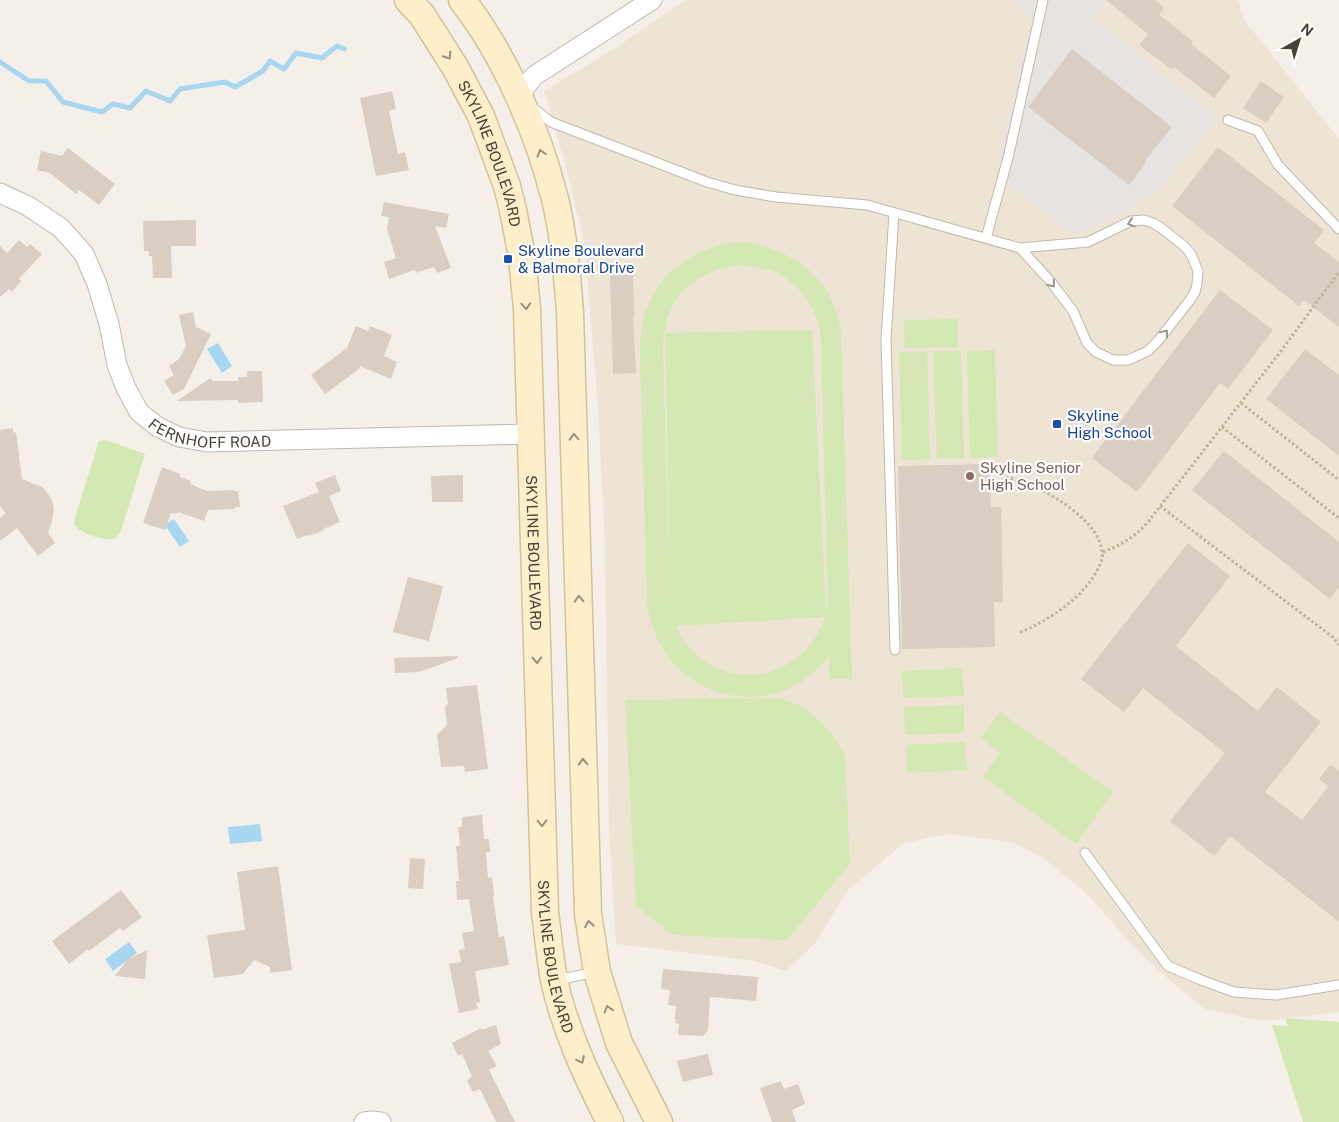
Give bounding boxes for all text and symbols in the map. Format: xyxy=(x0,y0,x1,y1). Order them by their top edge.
north arrow xyxy=(1274,15,1324,65)
text: N xyxy=(1298,20,1316,40)
one-way arrow xyxy=(442,51,451,60)
street label: SKYLINE BOULEVARD xyxy=(455,77,525,228)
one-way arrow xyxy=(537,150,547,158)
one-way arrow xyxy=(1127,217,1136,227)
place label: Skyline Boulevard & Balmoral Drive xyxy=(518,242,644,276)
marker: Skyline Boulevard & Balmoral Drive xyxy=(502,253,514,265)
one-way arrow xyxy=(1047,278,1055,287)
one-way arrow xyxy=(521,302,532,310)
one-way arrow xyxy=(1159,329,1168,339)
place label: Skyline High School xyxy=(1067,407,1152,441)
street label: FERNHOFF ROAD xyxy=(145,415,272,451)
marker: Skyline High School xyxy=(1051,418,1063,430)
one-way arrow xyxy=(568,433,579,441)
place label: Skyline Senior High School xyxy=(980,459,1081,493)
marker: Skyline Senior High School xyxy=(964,470,976,482)
street label: SKYLINE BOULEVARD xyxy=(523,475,545,631)
one-way arrow xyxy=(573,595,584,603)
one-way arrow xyxy=(531,657,542,665)
one-way arrow xyxy=(578,757,589,765)
one-way arrow xyxy=(536,819,547,827)
street label: SKYLINE BOULEVARD xyxy=(536,880,578,1035)
one-way arrow xyxy=(585,920,595,928)
one-way arrow xyxy=(604,1005,614,1014)
one-way arrow xyxy=(574,1055,585,1064)

